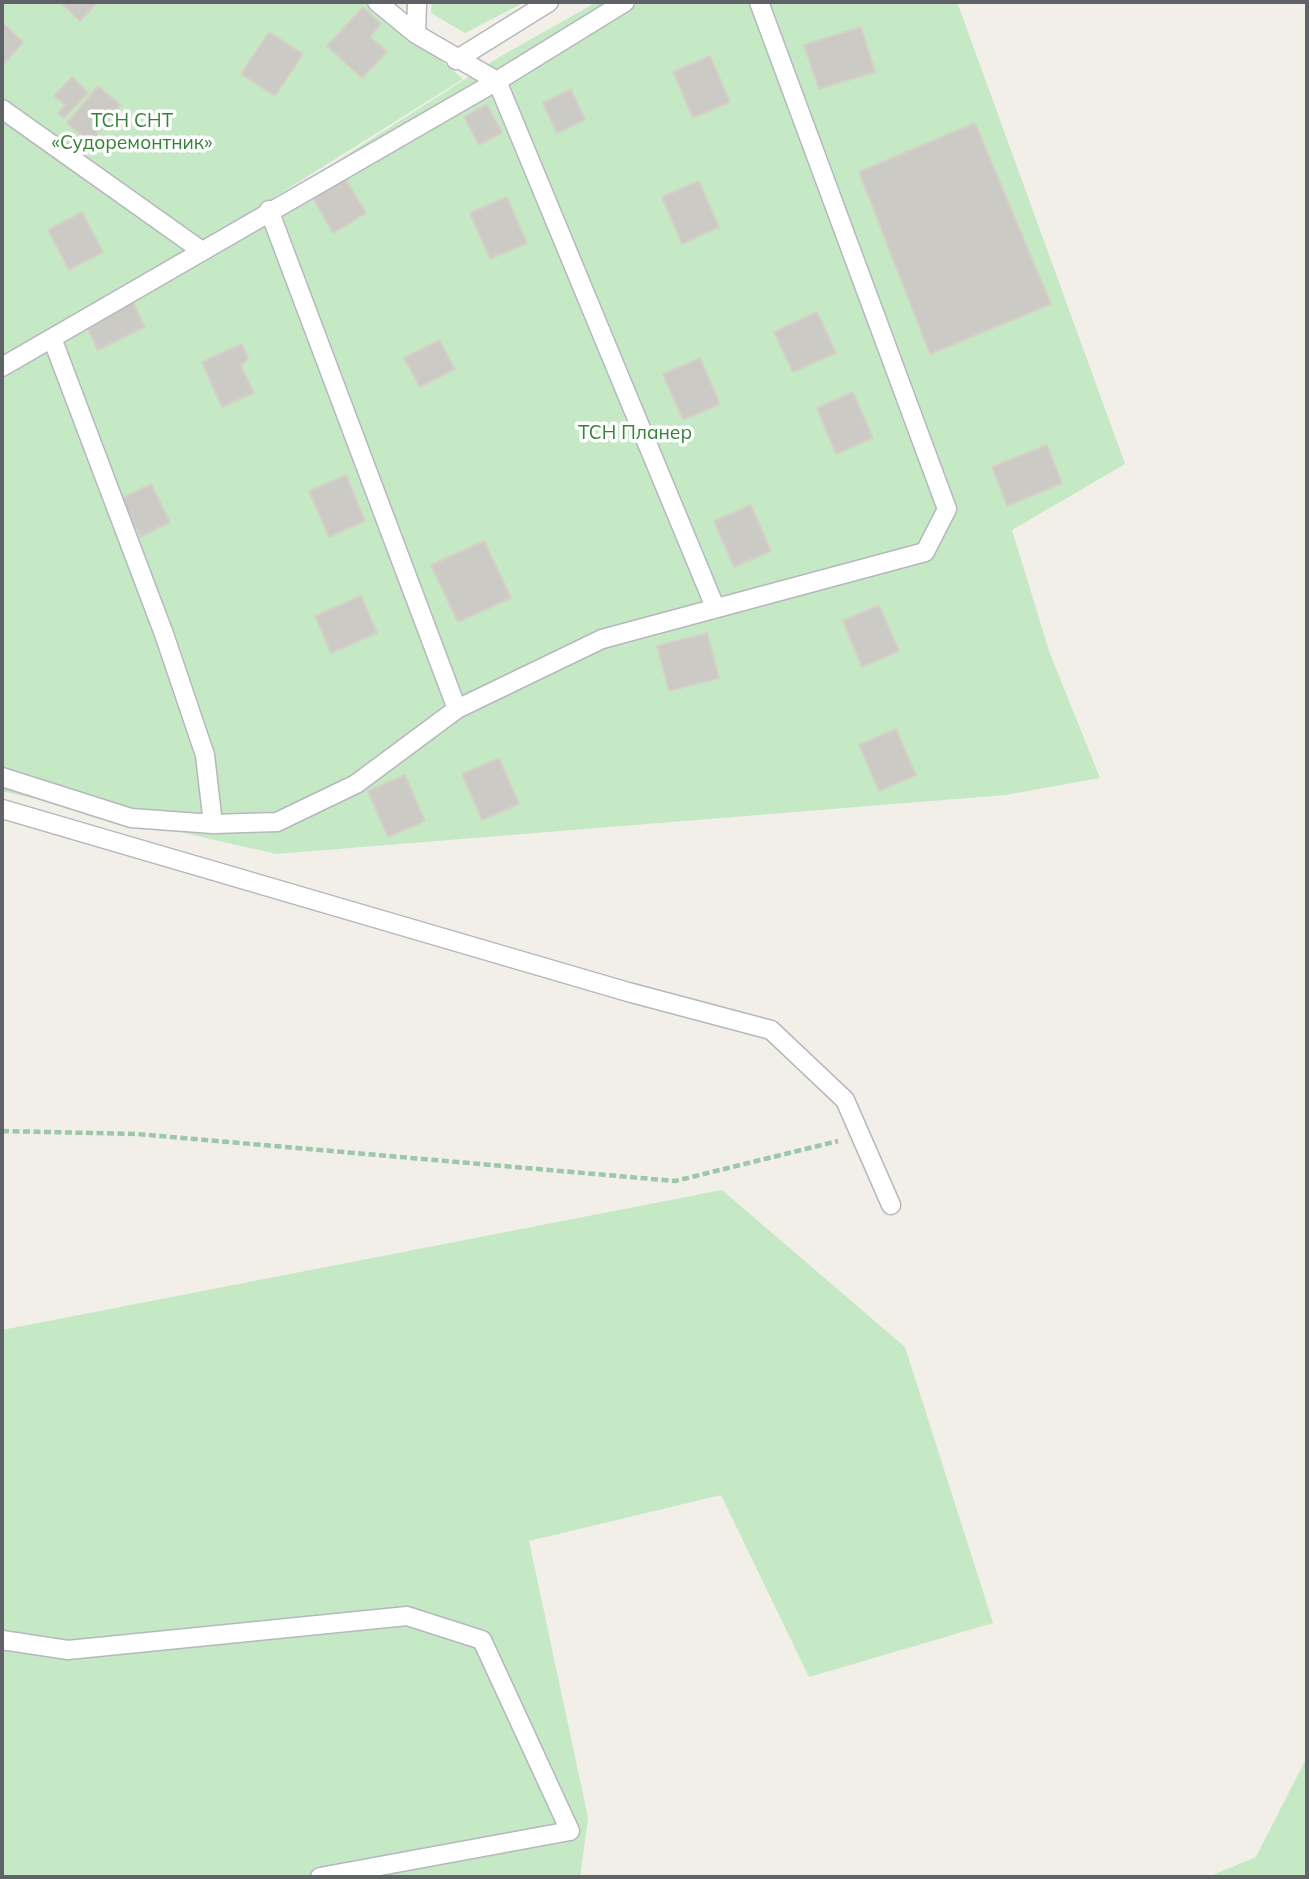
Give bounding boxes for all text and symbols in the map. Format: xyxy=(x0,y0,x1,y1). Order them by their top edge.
park label: ТСН СНТ «Судоремонтник» xyxy=(51,110,213,154)
park label: ТСН Планер xyxy=(578,422,692,444)

